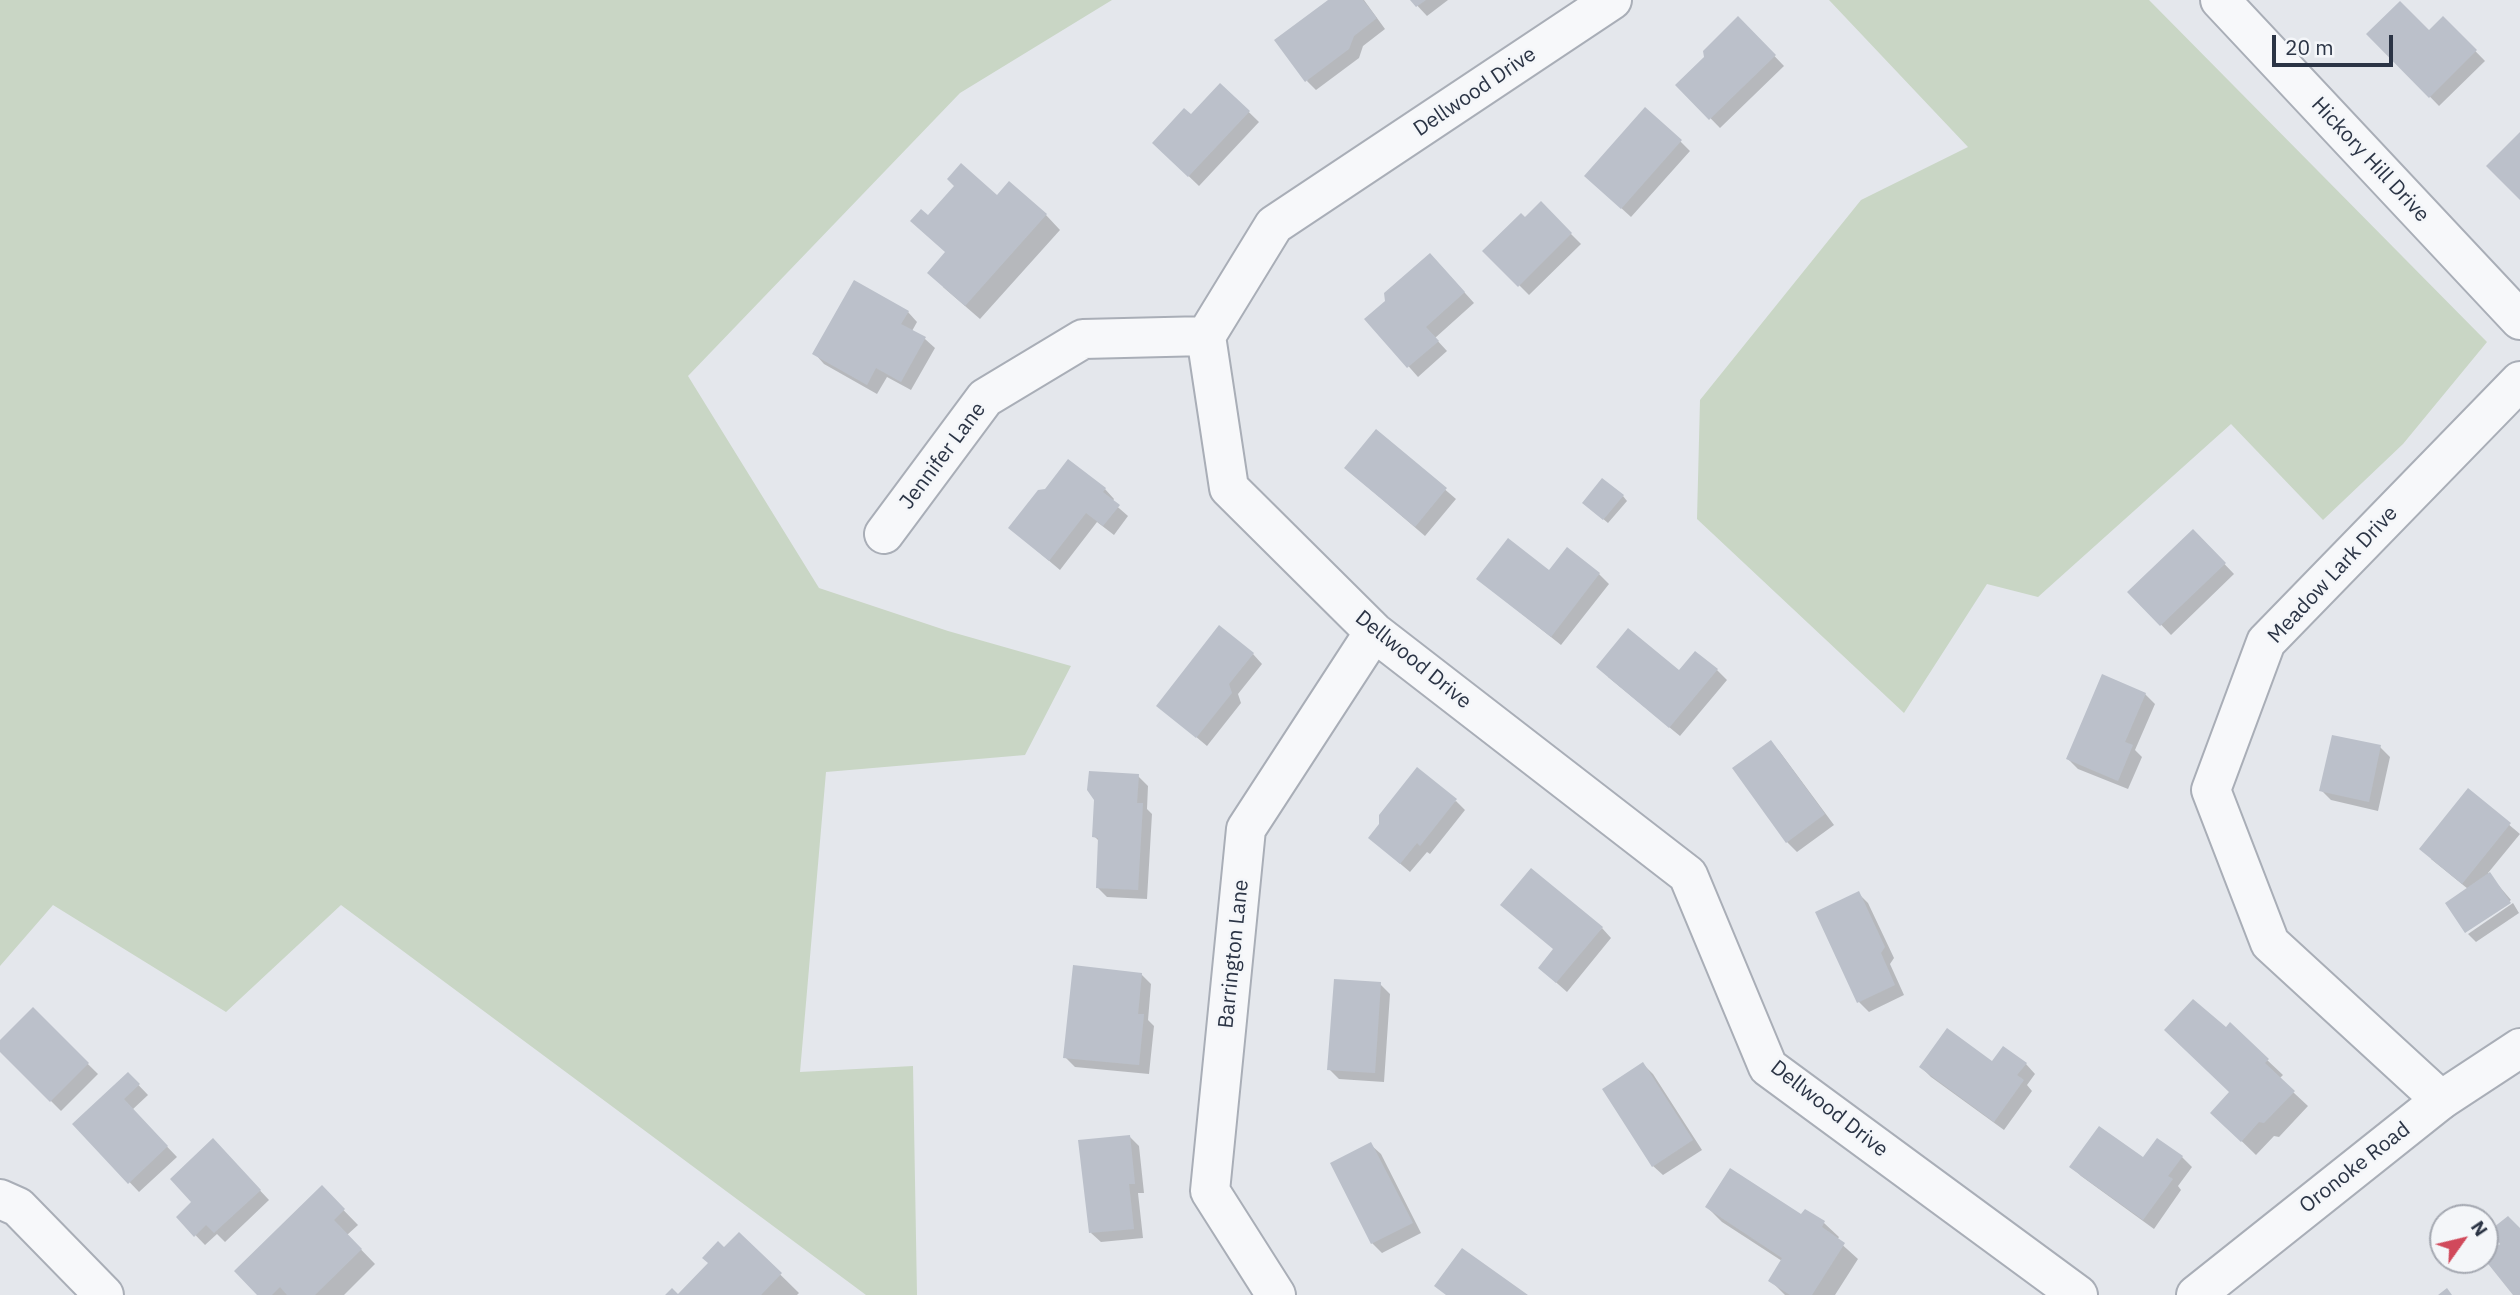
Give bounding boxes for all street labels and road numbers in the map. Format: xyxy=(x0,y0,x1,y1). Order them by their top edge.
street label: Dellwood Drive xyxy=(1409,42,1541,142)
street label: Hickory Hill Drive xyxy=(2306,92,2434,228)
street label: Jennifer Lane xyxy=(895,398,991,514)
street label: Meadow Lark Drive xyxy=(2263,501,2403,649)
street label: Dellwood Drive xyxy=(1350,605,1476,715)
street label: Barrington Lane xyxy=(1214,878,1254,1030)
street label: Dellwood Drive xyxy=(1765,1055,1893,1163)
street label: Oronoke Road xyxy=(2295,1117,2415,1219)

